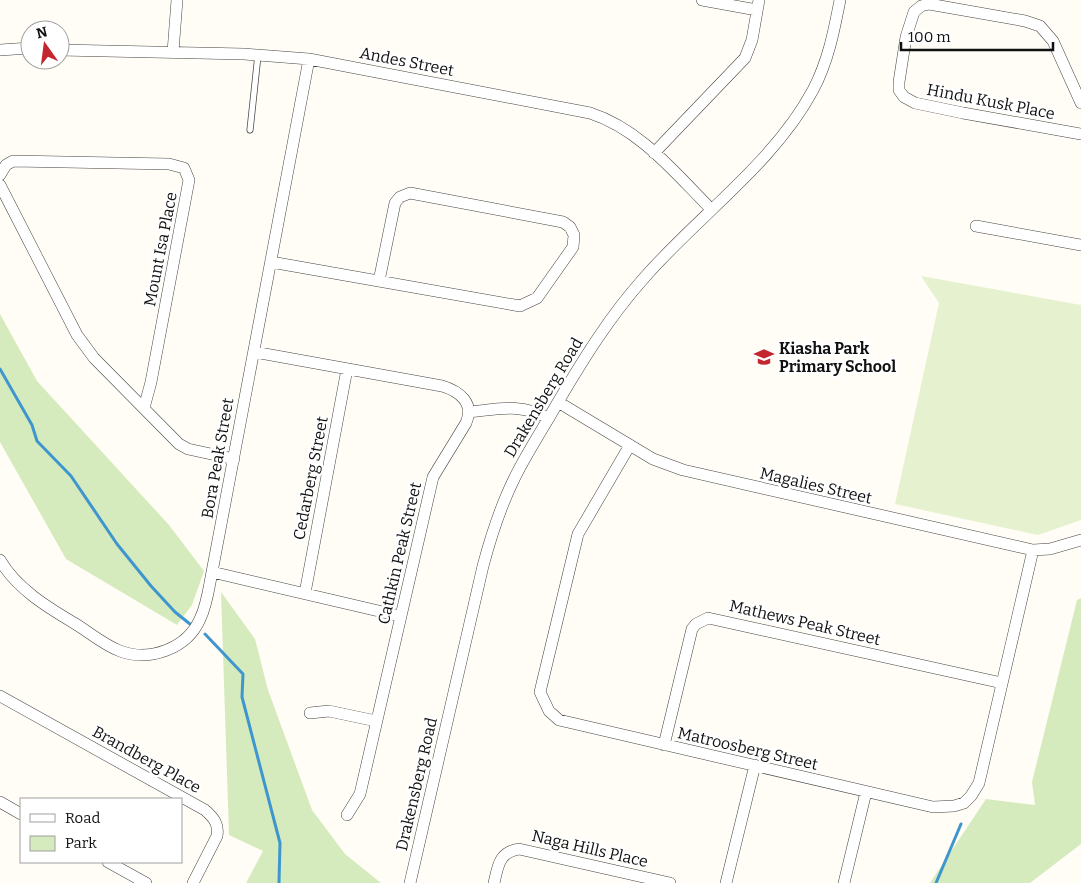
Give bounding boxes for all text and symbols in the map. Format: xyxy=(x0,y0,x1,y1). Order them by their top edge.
north arrow xyxy=(20,20,70,70)
scale bar xyxy=(901,20,1054,52)
text: N xyxy=(35,23,49,42)
text: 100 m xyxy=(908,28,951,46)
street label: Andes Street xyxy=(358,43,456,80)
street label: Hindu Kusk Place xyxy=(925,80,1057,123)
street label: Mount Isa Place xyxy=(140,190,181,308)
street label: Drakensberg Road xyxy=(500,334,587,460)
place label: Kiasha Park Primary School xyxy=(779,339,896,376)
school or university icon: Kiasha Park Primary School xyxy=(753,346,775,368)
street label: Bora Peak Street xyxy=(198,396,237,520)
street label: Cedarberg Street xyxy=(289,414,332,542)
street label: Magalies Street xyxy=(758,463,874,508)
street label: Cathkin Peak Street xyxy=(374,480,425,626)
street label: Mathews Peak Street xyxy=(728,596,882,649)
street label: Drakensberg Road xyxy=(392,715,441,853)
street label: Brandberg Place xyxy=(89,722,204,797)
street label: Matroosberg Street xyxy=(676,723,820,774)
legend xyxy=(20,798,182,863)
text: Road xyxy=(65,809,100,827)
street label: Naga Hills Place xyxy=(530,826,650,871)
text: Park xyxy=(65,834,97,852)

